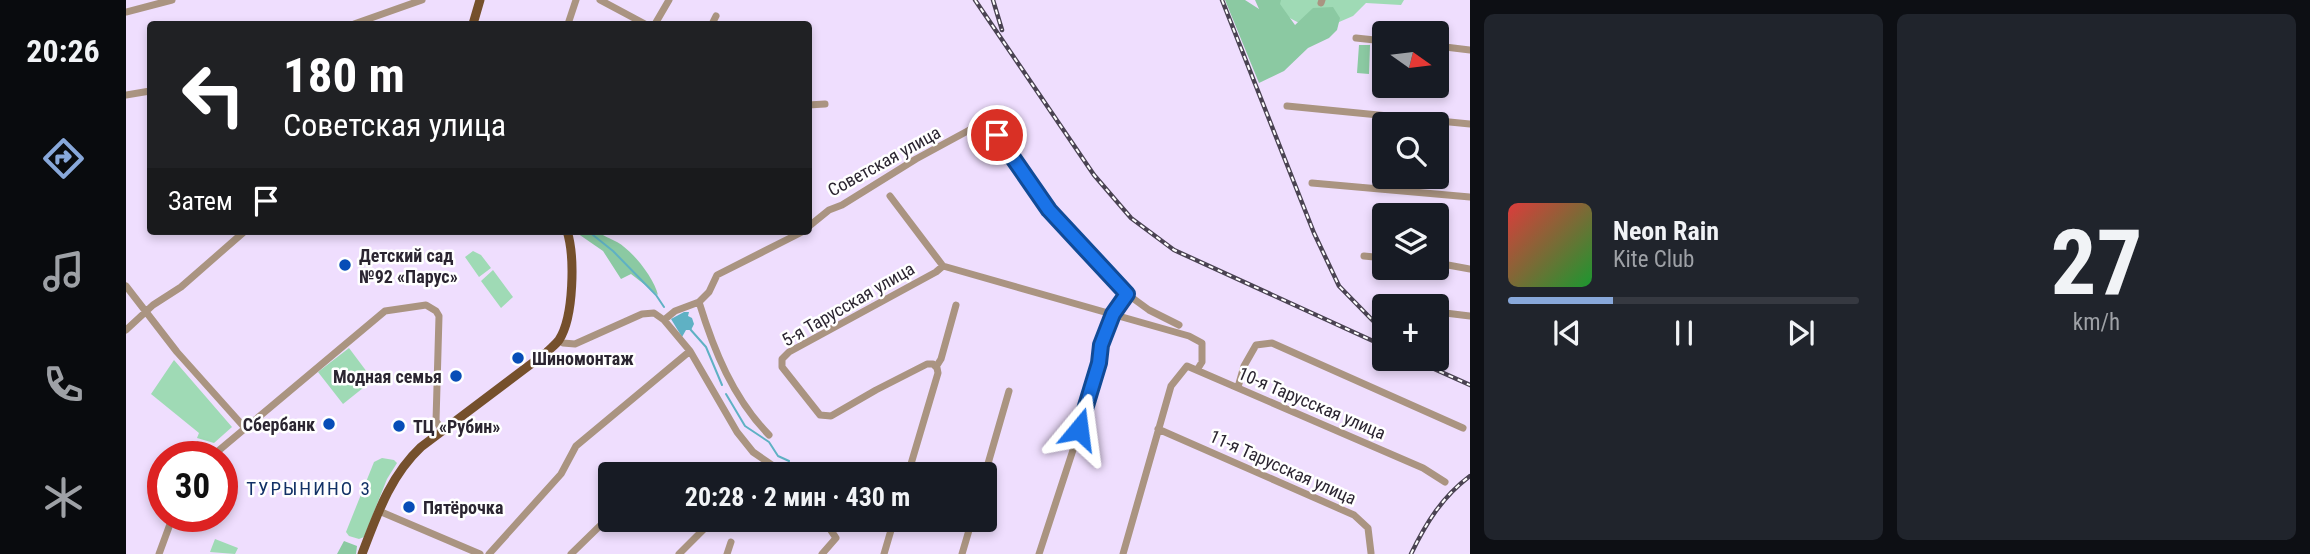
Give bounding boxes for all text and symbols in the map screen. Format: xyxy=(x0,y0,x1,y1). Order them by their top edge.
north arrow xyxy=(1372,21,1449,98)
map controls xyxy=(1372,21,1449,371)
text: 20:26 xyxy=(26,32,100,70)
text: 180 m xyxy=(283,47,405,104)
icon: left xyxy=(168,49,259,140)
pin xyxy=(967,105,1027,165)
text: Советская улица xyxy=(283,106,506,144)
button: search xyxy=(1372,112,1449,189)
icon: arrive xyxy=(978,116,1016,154)
street label: Советская улица xyxy=(824,121,944,201)
icon: directions xyxy=(39,134,88,183)
icon: arrive xyxy=(247,182,285,220)
text: Затем xyxy=(168,186,233,216)
button: layers xyxy=(1372,203,1449,280)
text: 27 xyxy=(2051,210,2142,316)
text: Neon Rain xyxy=(1613,216,1719,246)
place label: Детский сад №92 «Парус» xyxy=(359,245,458,287)
text: Kite Club xyxy=(1613,246,1694,273)
icon: music xyxy=(39,247,88,296)
marker: Детский сад №92 «Парус» xyxy=(337,257,353,273)
street label: 5-я Тарусская улица xyxy=(778,258,918,350)
button: + xyxy=(1372,294,1449,371)
text: km/h xyxy=(2073,309,2120,336)
icon: previous xyxy=(1548,314,1586,352)
icon: pause xyxy=(1665,314,1703,352)
icon: next xyxy=(1782,314,1820,352)
place label: Шиномонтаж xyxy=(532,348,634,369)
marker: Шиномонтаж xyxy=(510,350,526,366)
icon: phone xyxy=(39,360,88,409)
street label: 10-я Тарусская улица xyxy=(1235,362,1389,444)
place label: Модная семья xyxy=(333,366,442,387)
marker: Модная семья xyxy=(448,368,464,384)
position arrow xyxy=(1042,392,1116,466)
place label: Сбербанк xyxy=(243,414,315,435)
marker: Сбербанк xyxy=(321,416,337,432)
place label: ТЦ «Рубин» xyxy=(413,416,500,437)
marker: ТЦ «Рубин» xyxy=(391,418,407,434)
street label: 11-я Тарусская улица xyxy=(1207,425,1359,509)
speed limit sign: 30 xyxy=(147,441,238,532)
icon: climate xyxy=(39,473,88,522)
district label: ТУРЫНИНО 3 xyxy=(246,477,372,500)
text: 20:28 · 2 мин · 430 m xyxy=(685,482,910,512)
place label: Пятёрочка xyxy=(423,497,503,518)
marker: Пятёрочка xyxy=(401,499,417,515)

